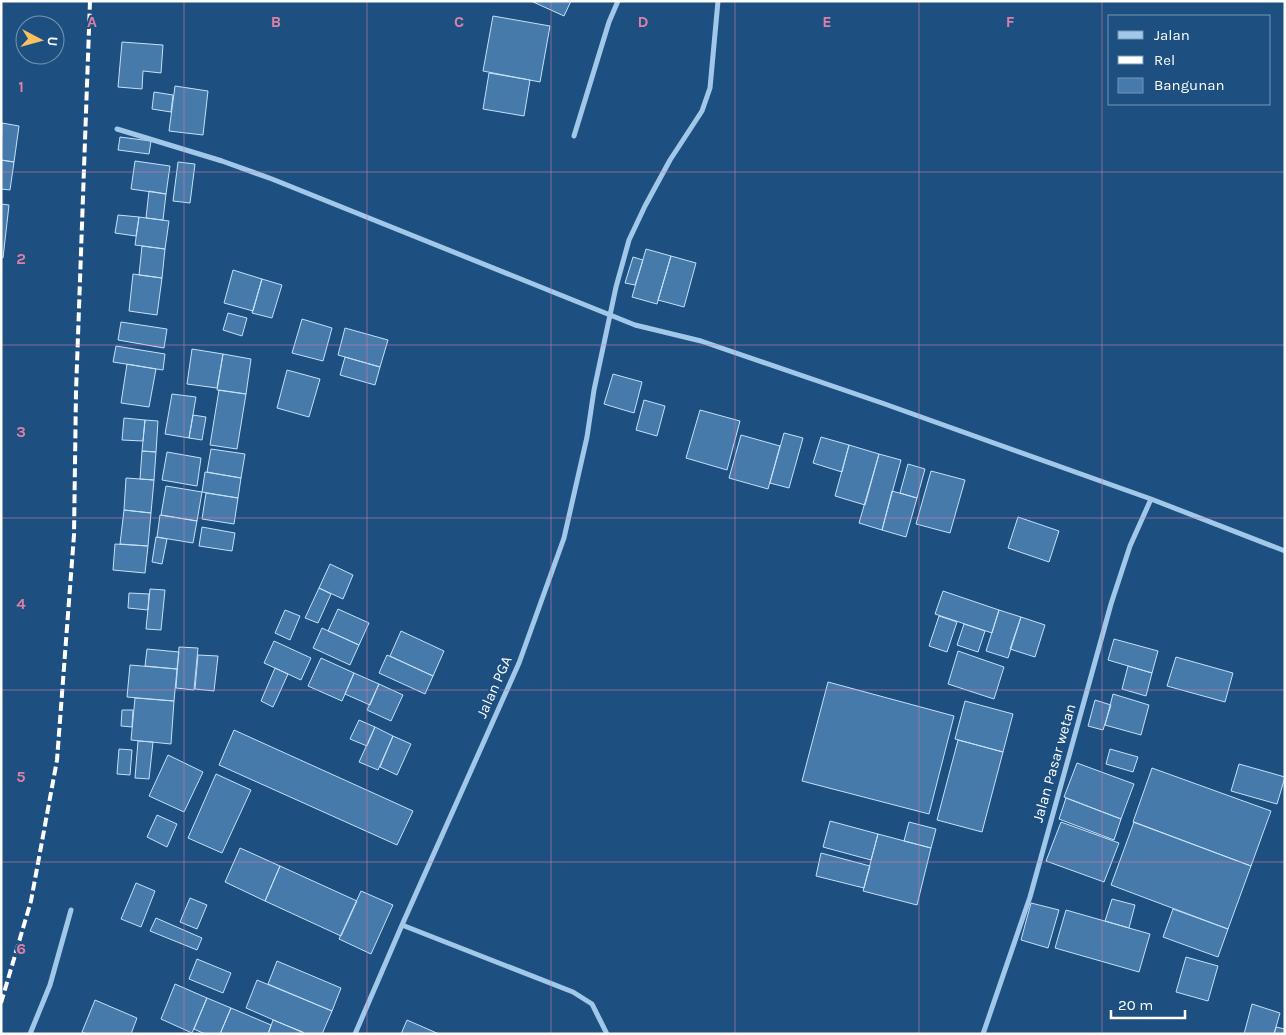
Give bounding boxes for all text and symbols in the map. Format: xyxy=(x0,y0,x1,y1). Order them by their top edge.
text: A xyxy=(87,12,97,31)
text: B xyxy=(271,12,281,31)
text: C xyxy=(454,12,464,31)
text: D xyxy=(638,12,649,31)
text: E xyxy=(822,12,832,31)
text: F xyxy=(1006,12,1015,31)
north arrow xyxy=(15,15,65,65)
legend xyxy=(1108,15,1271,105)
text: Jalan xyxy=(1154,26,1190,44)
text: U xyxy=(43,36,61,47)
text: Rel xyxy=(1154,51,1175,69)
text: Bangunan xyxy=(1154,76,1225,94)
text: 1 xyxy=(18,77,24,96)
text: 2 xyxy=(16,249,26,268)
text: 3 xyxy=(16,422,26,441)
text: 4 xyxy=(16,594,26,613)
street label: Jalan PGA xyxy=(472,653,516,721)
street label: Jalan Pasar wetan xyxy=(1028,702,1080,824)
text: 5 xyxy=(16,767,26,786)
text: 6 xyxy=(16,939,26,958)
scale bar xyxy=(1111,988,1185,1020)
text: 20 m xyxy=(1118,996,1153,1014)

